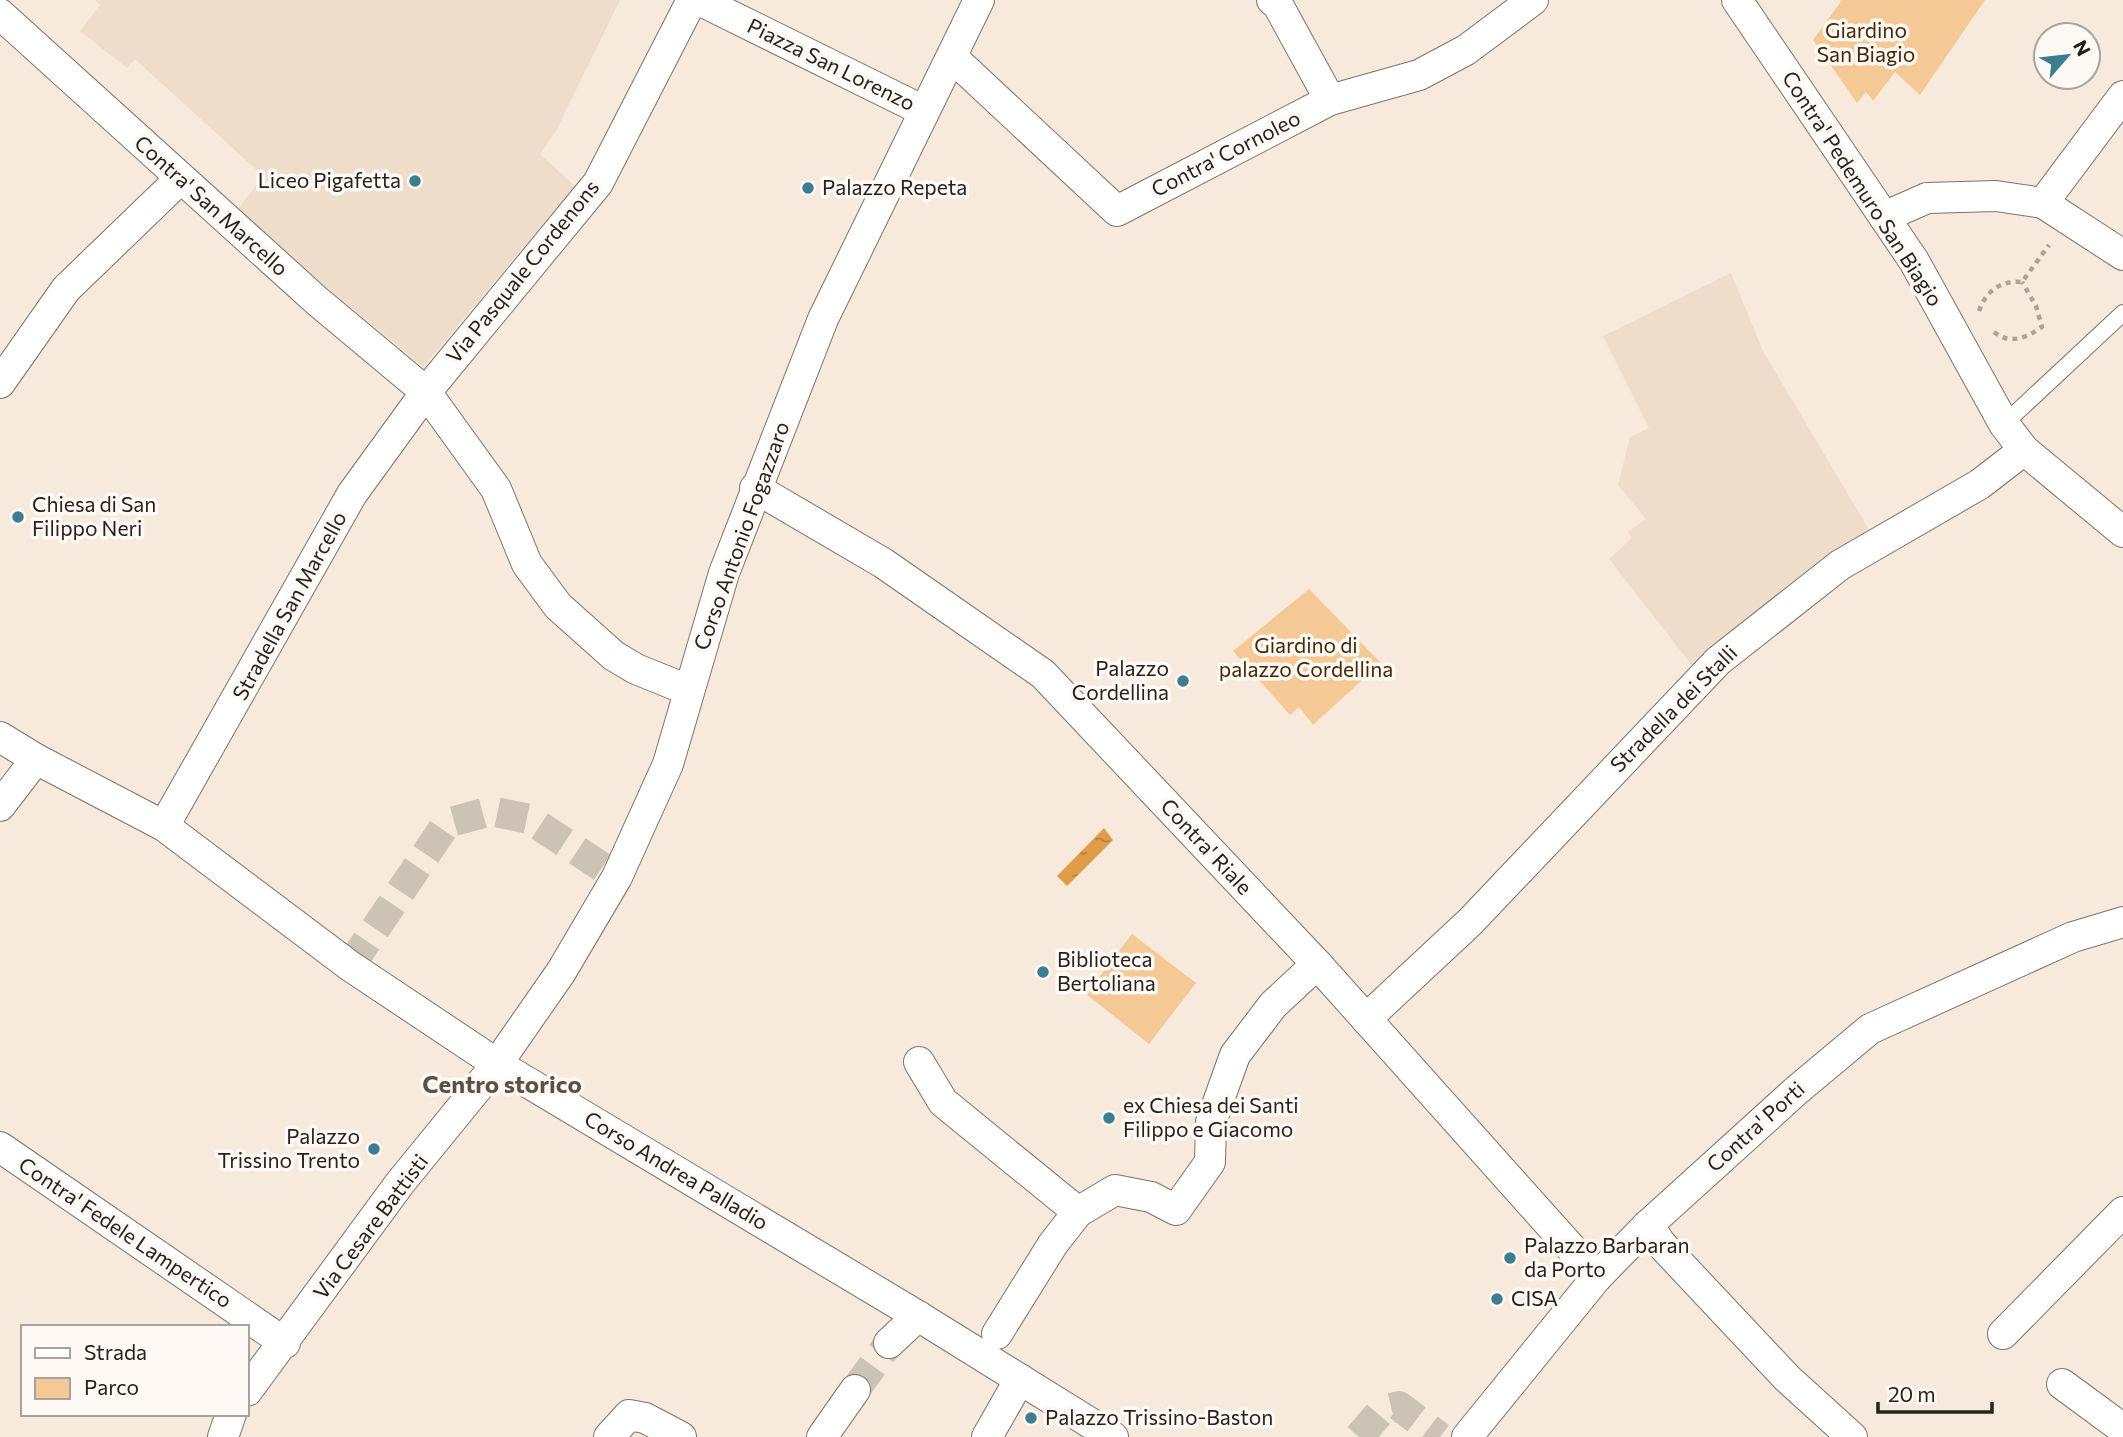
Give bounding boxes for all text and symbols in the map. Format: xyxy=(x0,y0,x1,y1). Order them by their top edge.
street label: Piazza San Lorenzo xyxy=(744,12,920,115)
park label: Giardino San Biagio xyxy=(1817,17,1915,66)
north arrow xyxy=(2032,21,2102,91)
text: N xyxy=(2069,36,2096,59)
street label: Contra' Pedemuro San Biagio xyxy=(1778,66,1949,310)
street label: Contra' Cornoleo xyxy=(1147,104,1304,201)
street label: Contra' San Marcello xyxy=(130,129,294,280)
place label: Liceo Pigafetta xyxy=(258,167,401,192)
marker: Liceo Pigafetta xyxy=(407,173,423,189)
street label: Via Pasquale Cordenons xyxy=(440,174,603,368)
place label: Palazzo Repeta xyxy=(822,174,967,199)
marker: Palazzo Repeta xyxy=(800,180,816,196)
street label: Corso Antonio Fogazzaro xyxy=(688,418,794,653)
place label: Chiesa di San Filippo Neri xyxy=(32,491,156,540)
street label: Stradella San Marcello xyxy=(226,507,351,704)
marker: Chiesa di San Filippo Neri xyxy=(10,509,26,525)
park label: Giardino di palazzo Cordellina xyxy=(1219,632,1393,681)
street label: Stradella dei Stalli xyxy=(1604,639,1742,777)
place label: Palazzo Cordellina xyxy=(1072,655,1169,704)
marker: Palazzo Cordellina xyxy=(1175,673,1191,689)
street label: Contra' Riale xyxy=(1156,793,1258,899)
place label: Biblioteca Bertoliana xyxy=(1057,946,1156,995)
marker: Biblioteca Bertoliana xyxy=(1035,964,1051,980)
district label: Centro storico xyxy=(422,1069,582,1098)
street label: Contra' Porti xyxy=(1701,1076,1809,1176)
place label: ex Chiesa dei Santi Filippo e Giacomo xyxy=(1123,1092,1299,1141)
street label: Corso Andrea Palladio xyxy=(580,1105,773,1234)
marker: ex Chiesa dei Santi Filippo e Giacomo xyxy=(1101,1110,1117,1126)
place label: Palazzo Trissino Trento xyxy=(218,1123,360,1172)
marker: Palazzo Trissino Trento xyxy=(366,1141,382,1157)
street label: Via Cesare Battisti xyxy=(307,1149,432,1303)
street label: Contra' Fedele Lampertico xyxy=(15,1151,237,1312)
place label: Palazzo Barbaran da Porto xyxy=(1524,1232,1689,1281)
marker: Palazzo Barbaran da Porto xyxy=(1502,1250,1518,1266)
place label: CISA xyxy=(1511,1285,1558,1310)
marker: CISA xyxy=(1489,1291,1505,1307)
legend xyxy=(21,1325,248,1416)
text: Strada xyxy=(84,1339,147,1364)
scale bar xyxy=(1878,1370,1992,1414)
text: Parco xyxy=(84,1374,139,1399)
text: 20 m xyxy=(1888,1381,1936,1406)
place label: Palazzo Trissino-Baston xyxy=(1045,1404,1273,1429)
marker: Palazzo Trissino-Baston xyxy=(1023,1410,1039,1426)

